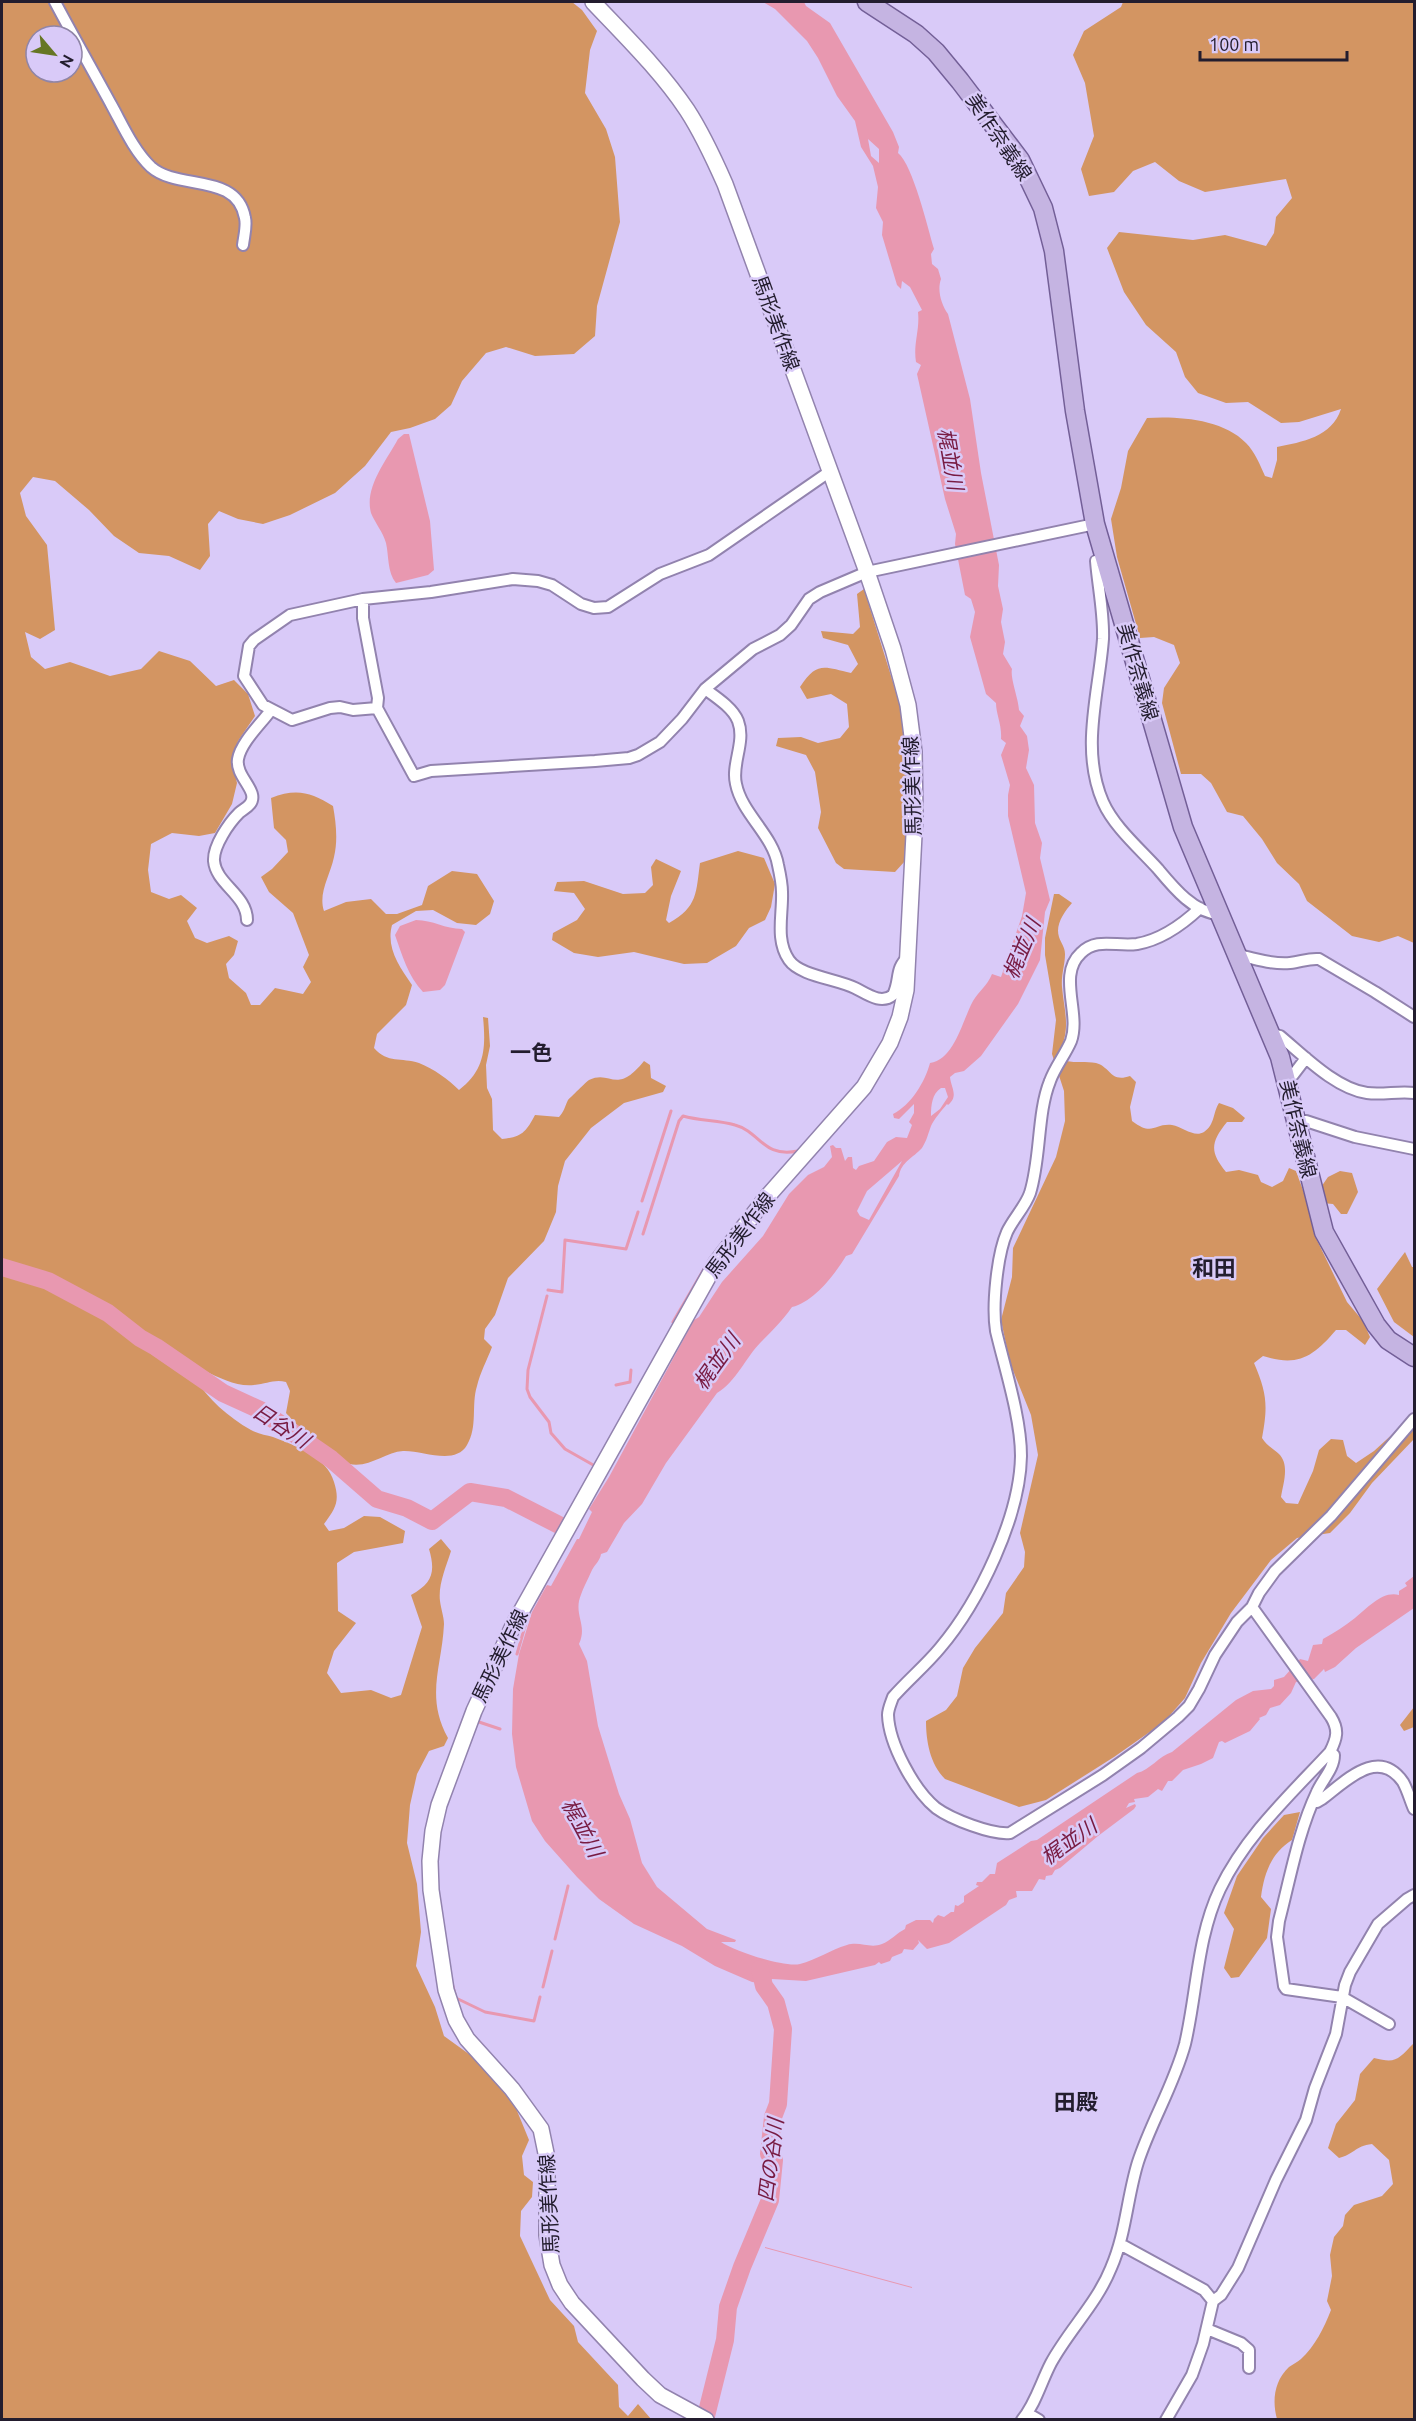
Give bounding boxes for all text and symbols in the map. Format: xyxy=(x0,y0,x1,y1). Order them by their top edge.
north arrow xyxy=(24,24,84,84)
scale bar xyxy=(1200,24,1347,62)
text: 100 m xyxy=(1209,34,1259,54)
text: N xyxy=(56,52,78,71)
street label: 美作奈義線 xyxy=(962,89,1037,185)
street label: 馬形美作線 xyxy=(749,272,804,374)
water label: 梶並川 xyxy=(934,426,969,494)
street label: 美作奈義線 xyxy=(1114,621,1163,723)
street label: 馬形美作線 xyxy=(898,736,925,836)
water label: 梶並川 xyxy=(998,913,1045,982)
district label: 一色 xyxy=(510,1040,552,1064)
street label: 美作奈義線 xyxy=(1276,1078,1321,1180)
street label: 馬形美作線 xyxy=(700,1188,779,1282)
district label: 和田 xyxy=(1192,1255,1236,1280)
water label: 梶並川 xyxy=(688,1327,746,1394)
water label: 日谷川 xyxy=(249,1398,316,1453)
street label: 馬形美作線 xyxy=(467,1606,532,1706)
water label: 梶並川 xyxy=(557,1794,609,1863)
water label: 梶並川 xyxy=(1036,1812,1103,1869)
district label: 田殿 xyxy=(1054,2089,1098,2114)
water label: 四の谷川 xyxy=(753,2115,787,2203)
street label: 馬形美作線 xyxy=(534,2153,563,2255)

